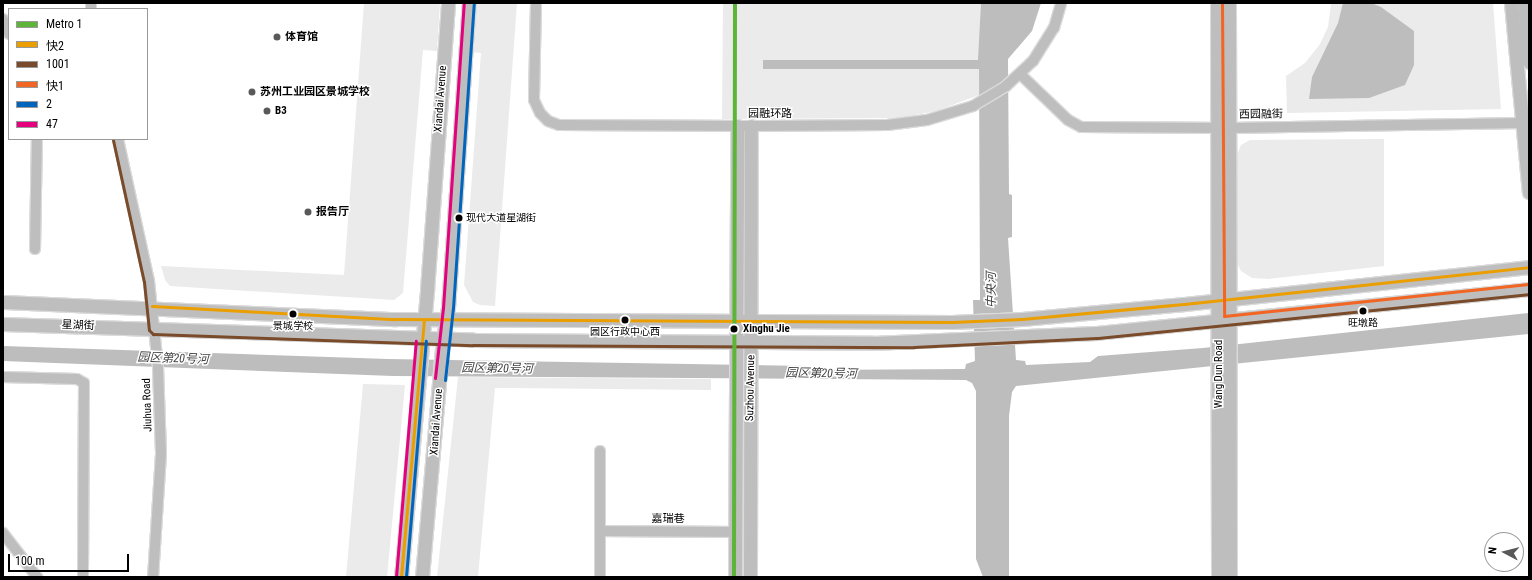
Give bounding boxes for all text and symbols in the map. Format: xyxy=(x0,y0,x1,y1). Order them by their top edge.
legend xyxy=(8,8,148,140)
text: Metro 1 xyxy=(46,17,82,31)
place label: 体育馆 xyxy=(285,30,318,44)
marker: 体育馆 xyxy=(272,32,282,42)
text: 快2 xyxy=(46,39,64,53)
text: 1001 xyxy=(46,57,70,71)
street label: Xiandai Avenue xyxy=(432,65,450,133)
text: 快1 xyxy=(46,79,64,93)
place label: 苏州工业园区景城学校 xyxy=(260,85,370,99)
marker: 苏州工业园区景城学校 xyxy=(247,87,257,97)
text: 2 xyxy=(46,97,52,111)
place label: B3 xyxy=(275,104,287,118)
marker: B3 xyxy=(262,106,272,116)
street label: 园融环路 xyxy=(748,107,792,121)
street label: 西园融街 xyxy=(1239,108,1283,122)
text: 47 xyxy=(46,117,58,131)
place label: 报告厅 xyxy=(316,205,349,219)
marker: 报告厅 xyxy=(303,207,313,217)
place label: 现代大道星湖街 xyxy=(466,212,536,224)
marker: 现代大道星湖街 xyxy=(454,213,464,223)
water label: 中央河 xyxy=(985,272,999,308)
marker: 旺墩路 xyxy=(1358,306,1368,316)
marker: 景城学校 xyxy=(288,309,298,319)
marker: 园区行政中心西 xyxy=(620,315,630,325)
place label: 旺墩路 xyxy=(1348,317,1378,329)
street label: 星湖街 xyxy=(61,319,95,333)
place label: 景城学校 xyxy=(273,320,313,332)
place label: Xinghu Jie xyxy=(743,322,790,336)
marker: Xinghu Jie xyxy=(728,323,740,335)
place label: 园区行政中心西 xyxy=(590,326,660,338)
street label: Wang Dun Road xyxy=(1212,340,1226,408)
water label: 园区第20号河 xyxy=(137,351,209,367)
street label: Suzhou Avenue xyxy=(744,355,758,421)
water label: 园区第20号河 xyxy=(461,361,533,377)
water label: 园区第20号河 xyxy=(785,366,857,382)
street label: Jiuhua Road xyxy=(140,378,156,432)
street label: Xiandai Avenue xyxy=(428,388,446,456)
street label: 嘉瑞巷 xyxy=(652,512,684,526)
north arrow xyxy=(1484,532,1524,572)
scale bar xyxy=(10,546,131,572)
text: N xyxy=(1486,546,1499,555)
text: 100 m xyxy=(15,554,45,568)

